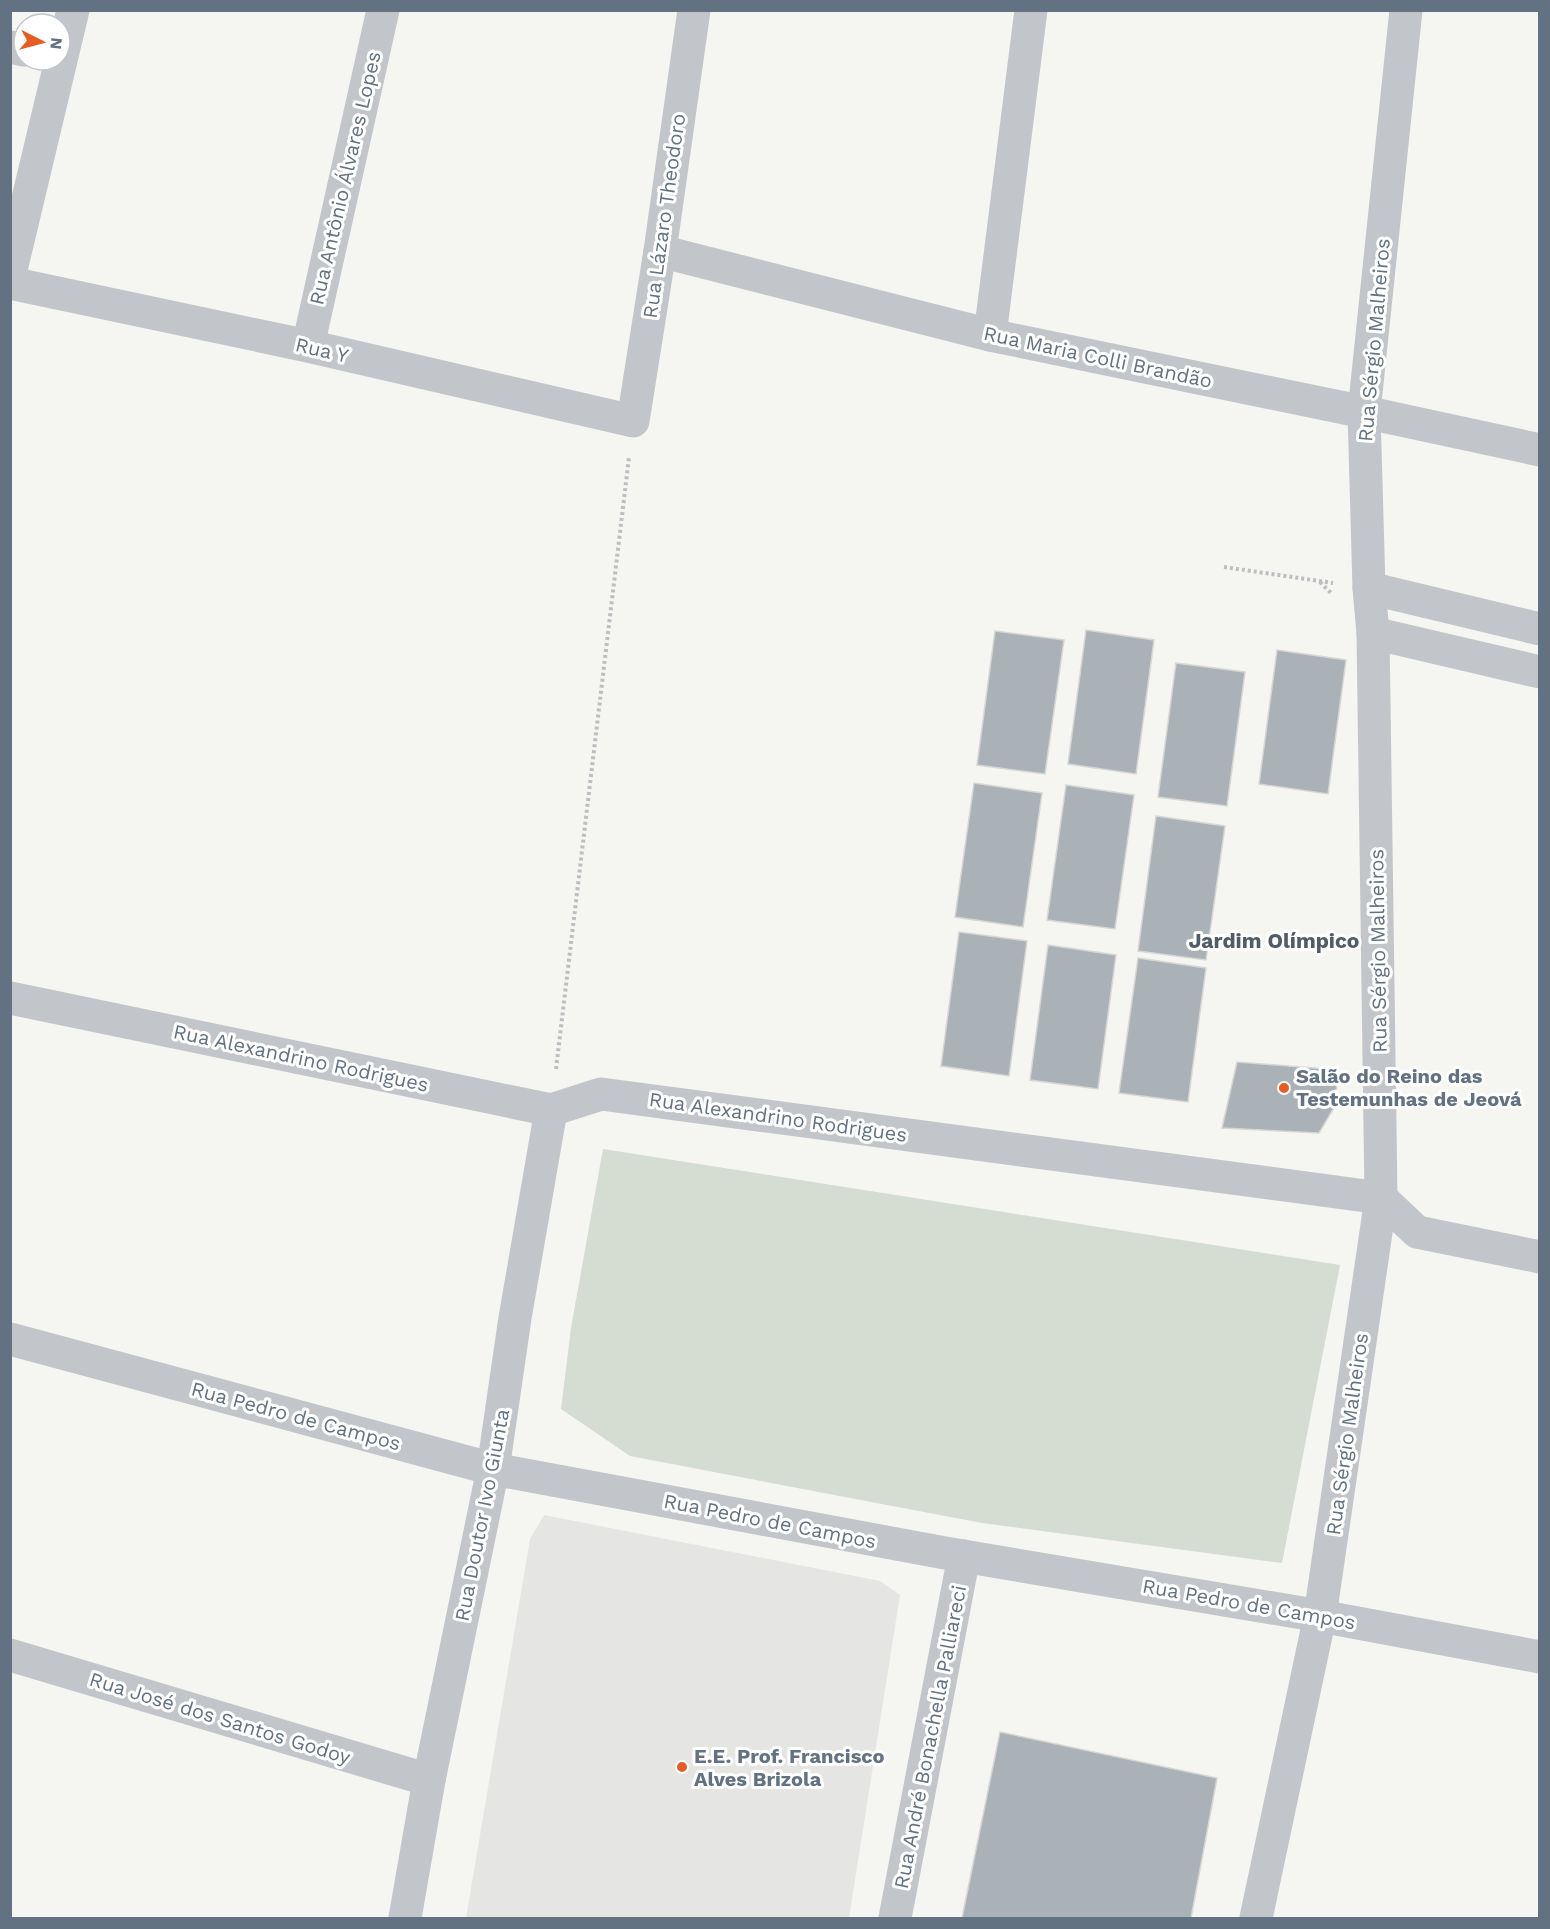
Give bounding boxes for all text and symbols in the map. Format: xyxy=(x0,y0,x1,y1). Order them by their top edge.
north arrow xyxy=(12,12,72,72)
text: N xyxy=(46,37,66,50)
street label: Rua Antônio Álvares Lopes xyxy=(304,49,386,307)
street label: Rua Lázaro Theodoro xyxy=(638,112,690,320)
street label: Rua Sérgio Malheiros xyxy=(1353,237,1395,443)
street label: Rua Maria Colli Brandão xyxy=(981,321,1215,393)
street label: Rua Y xyxy=(293,332,351,368)
street label: Rua Sérgio Malheiros xyxy=(1364,849,1392,1053)
district label: Jardim Olímpico xyxy=(1189,928,1359,953)
street label: Rua Alexandrino Rodrigues xyxy=(171,1019,431,1097)
place label: Salão do Reino das Testemunhas de Jeová xyxy=(1296,1064,1522,1111)
marker: Salão do Reino das Testemunhas de Jeová xyxy=(1277,1081,1291,1095)
street label: Rua Alexandrino Rodrigues xyxy=(648,1087,908,1147)
street label: Rua Sérgio Malheiros xyxy=(1321,1331,1373,1537)
street label: Rua Pedro de Campos xyxy=(189,1376,403,1456)
street label: Rua Doutor Ivo Giunta xyxy=(450,1407,514,1623)
street label: Rua Pedro de Campos xyxy=(662,1489,878,1553)
street label: Rua Pedro de Campos xyxy=(1141,1573,1357,1635)
street label: Rua André Bonachella Palliareci xyxy=(889,1583,971,1891)
street label: Rua José dos Santos Godoy xyxy=(87,1667,354,1769)
place label: E.E. Prof. Francisco Alves Brizola xyxy=(694,1744,885,1791)
marker: E.E. Prof. Francisco Alves Brizola xyxy=(675,1760,689,1774)

